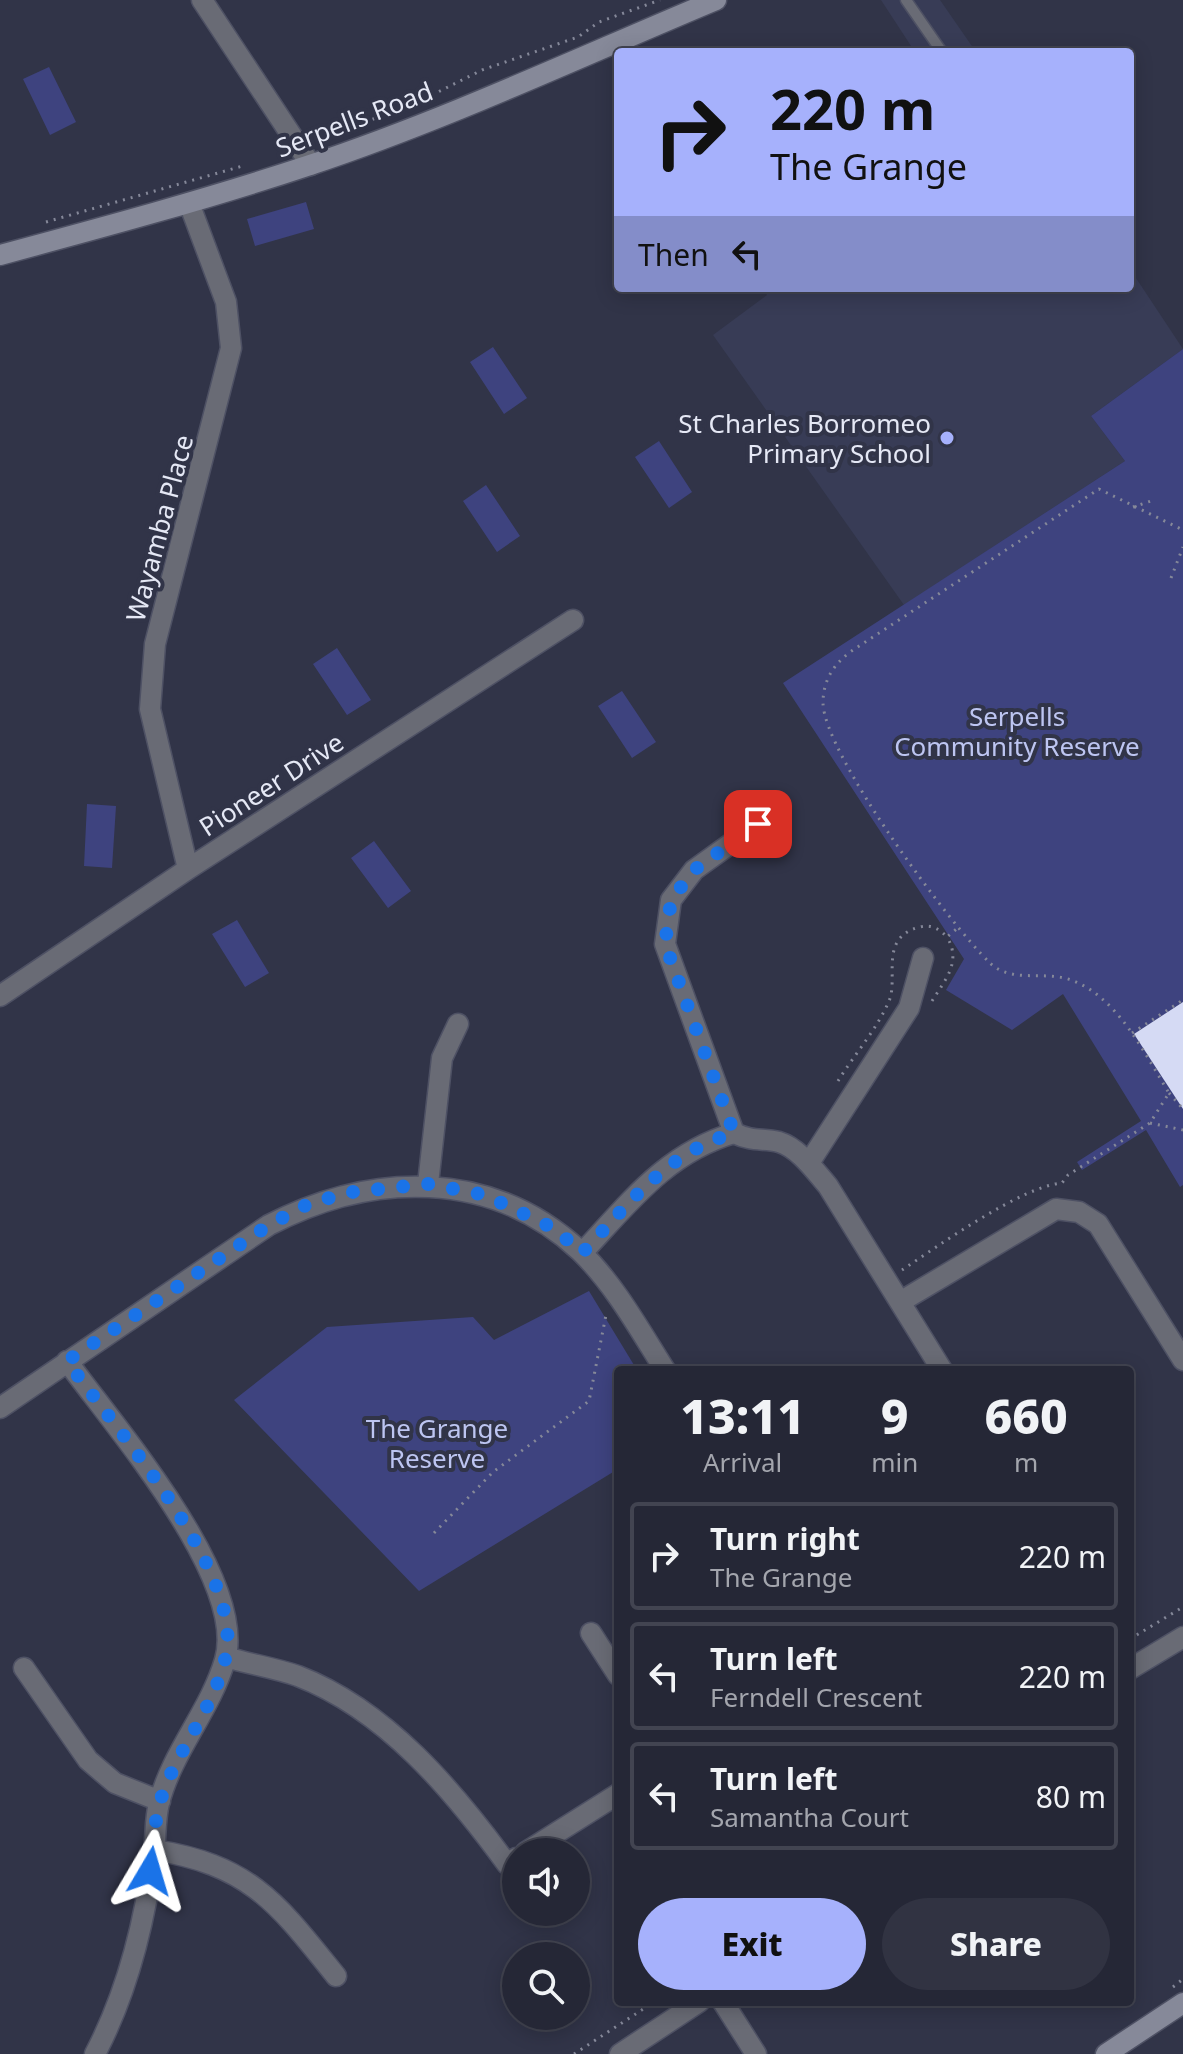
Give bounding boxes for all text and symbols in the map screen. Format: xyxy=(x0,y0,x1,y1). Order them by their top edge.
text: 220 m xyxy=(770,70,935,146)
street label: Serpells Road xyxy=(270,73,438,165)
icon: right xyxy=(638,80,742,184)
text: The Grange xyxy=(770,142,967,191)
icon: left xyxy=(725,232,769,276)
text: Then xyxy=(638,234,709,275)
place label: St Charles Borromeo Primary School xyxy=(678,405,931,471)
marker: St Charles Borromeo Primary School xyxy=(938,429,956,447)
street label: Wayamba Place xyxy=(117,431,201,625)
park label: Serpells Community Reserve xyxy=(894,698,1140,764)
street label: Pioneer Drive xyxy=(192,724,350,844)
pin xyxy=(724,790,792,858)
icon: arrive xyxy=(736,802,780,846)
text: 13:11 xyxy=(680,1383,805,1448)
text: 9 xyxy=(881,1383,909,1448)
text: 660 xyxy=(985,1383,1068,1448)
park label: The Grange Reserve xyxy=(366,1410,508,1476)
text: Arrival xyxy=(703,1444,782,1480)
text: min xyxy=(871,1444,918,1480)
text: m xyxy=(1014,1444,1038,1480)
text: Turn right xyxy=(710,1518,860,1559)
icon: right xyxy=(642,1534,686,1578)
text: 220 m xyxy=(1019,1536,1106,1577)
text: The Grange xyxy=(710,1559,852,1595)
text: Turn left xyxy=(710,1638,838,1679)
icon: left xyxy=(642,1654,686,1698)
text: 220 m xyxy=(1019,1656,1106,1697)
text: Ferndell Crescent xyxy=(710,1679,922,1715)
text: Turn left xyxy=(710,1758,838,1799)
icon: left xyxy=(642,1774,686,1818)
text: 80 m xyxy=(1036,1776,1106,1817)
text: Samantha Court xyxy=(710,1799,909,1835)
position arrow xyxy=(108,1829,192,1913)
map controls xyxy=(502,1838,590,2030)
button: sound xyxy=(502,1838,590,1926)
button: Exit xyxy=(638,1898,866,1990)
button: Share xyxy=(882,1898,1110,1990)
button: search xyxy=(502,1942,590,2030)

